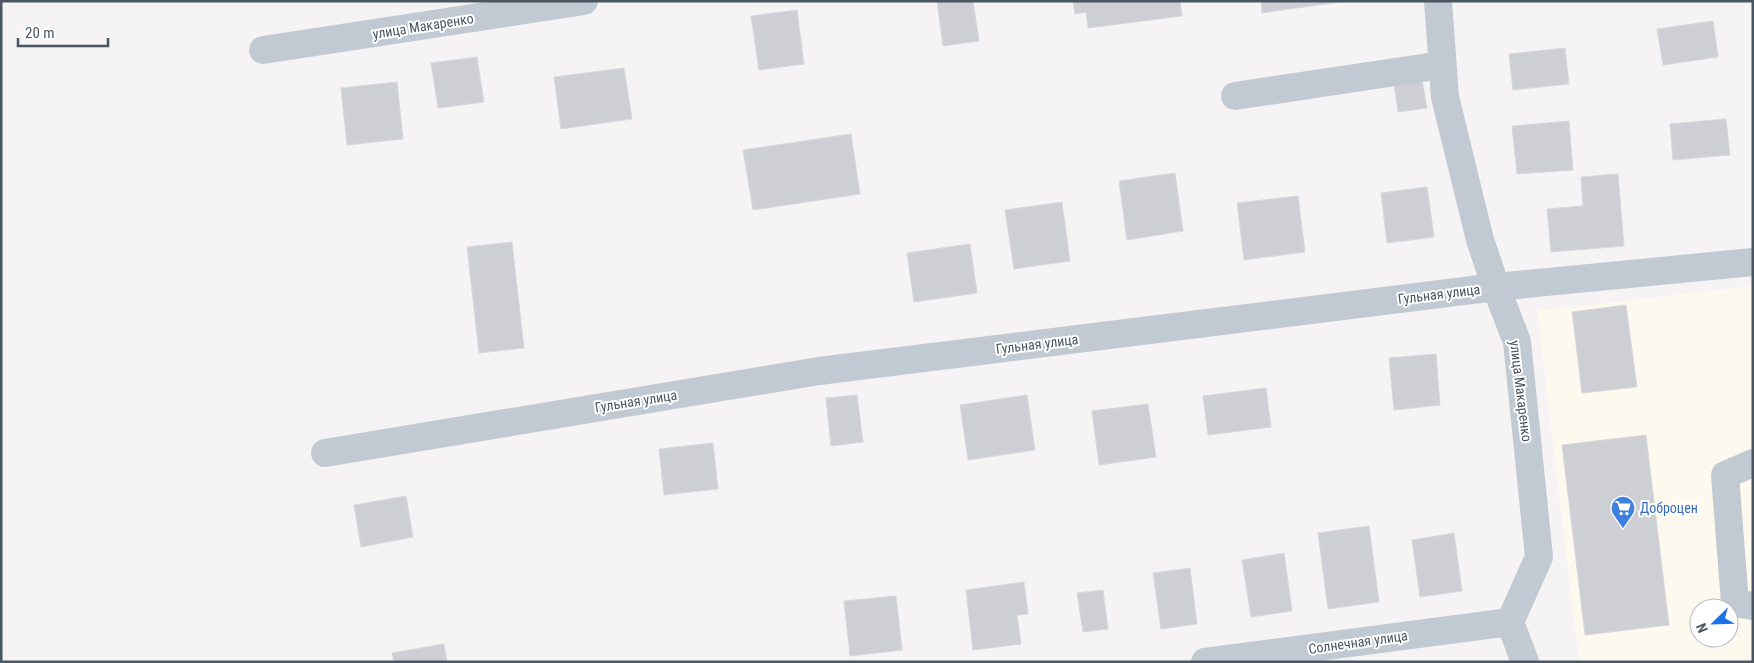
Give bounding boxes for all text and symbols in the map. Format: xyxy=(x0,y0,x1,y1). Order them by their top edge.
street label: улица Макаренко xyxy=(371,10,475,42)
scale bar xyxy=(18,15,108,47)
text: 20 m xyxy=(25,24,55,42)
street label: Гульная улица xyxy=(1397,281,1481,307)
street label: Гульная улица xyxy=(995,331,1079,357)
street label: улица Макаренко xyxy=(1507,339,1535,443)
street label: Гульная улица xyxy=(594,387,678,415)
supermarket icon: Доброцен xyxy=(1610,495,1636,529)
place label: Доброцен xyxy=(1640,500,1698,516)
north arrow xyxy=(1689,598,1739,648)
text: N xyxy=(1693,621,1711,635)
street label: Солнечная улица xyxy=(1307,627,1409,657)

